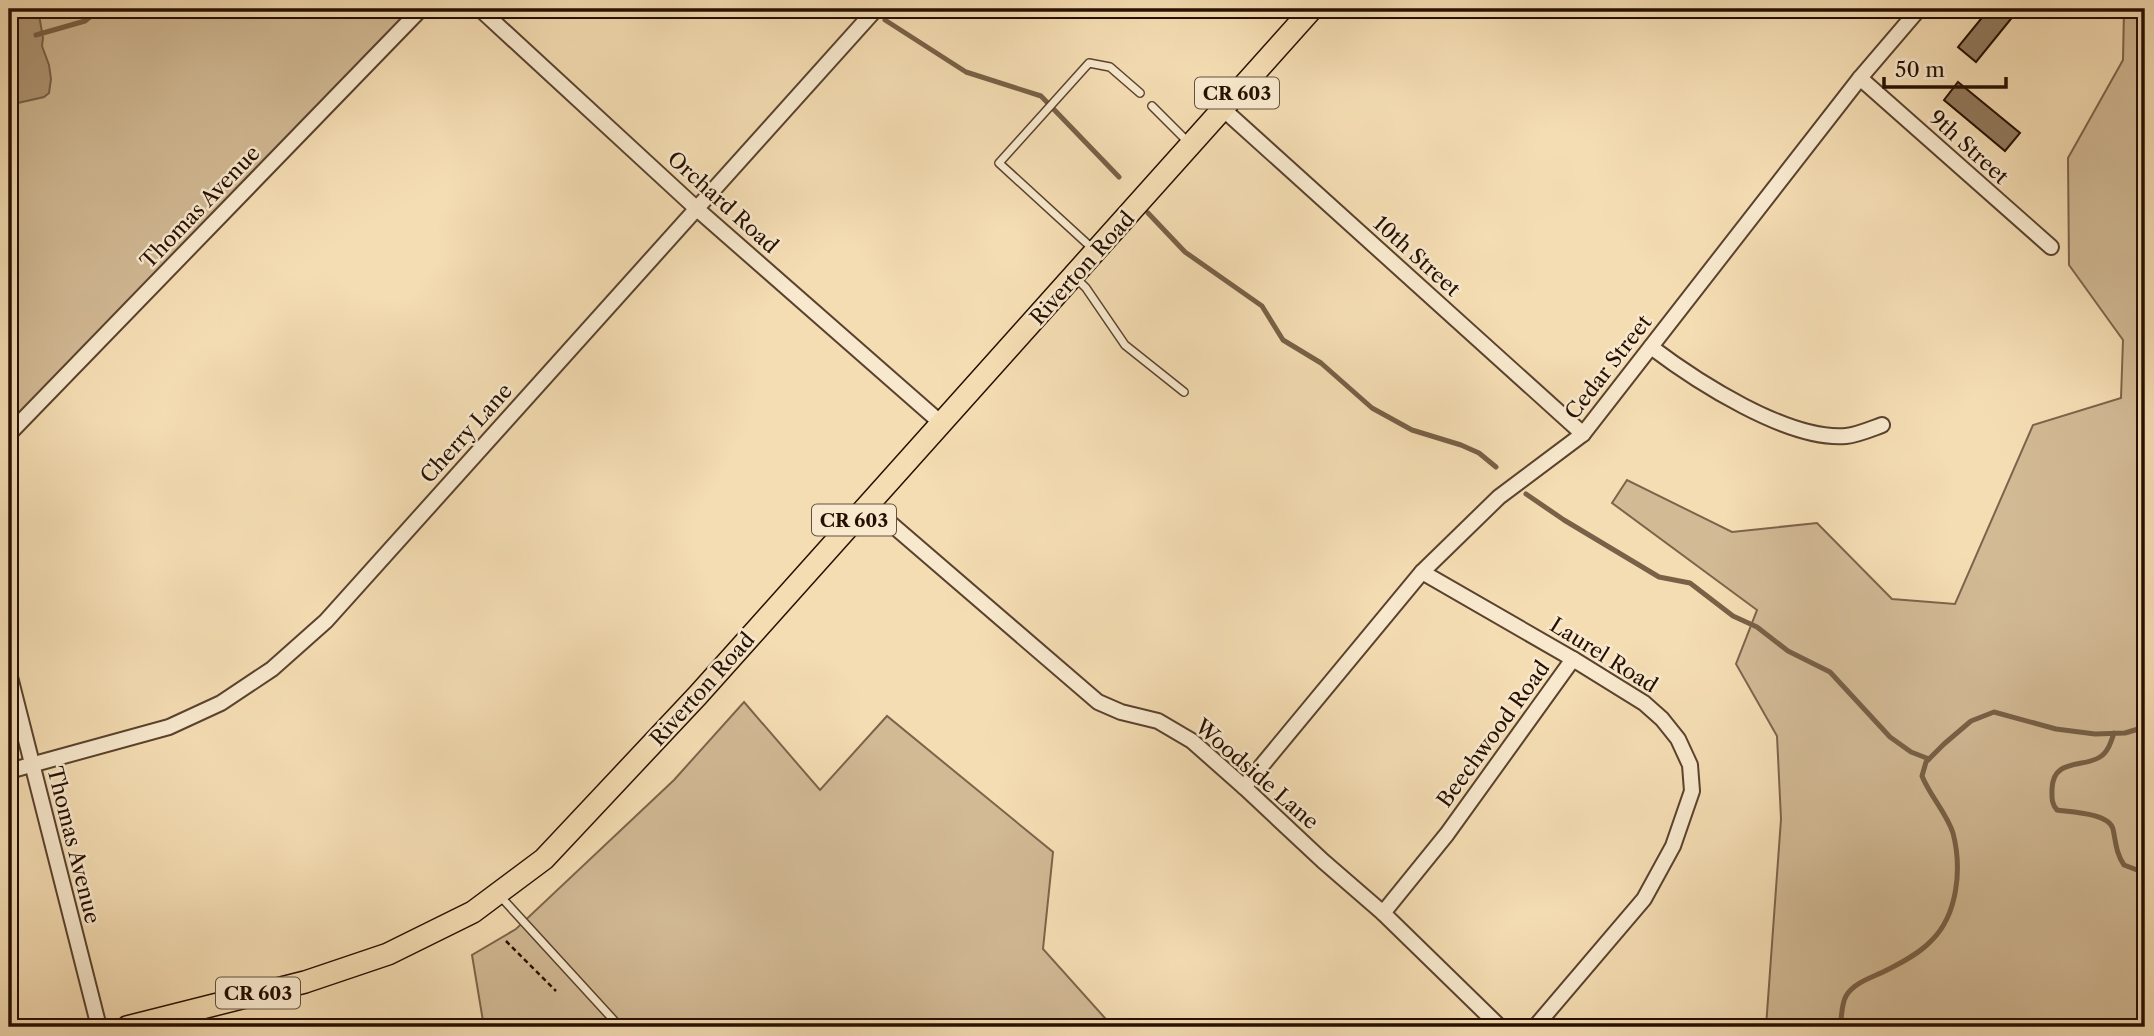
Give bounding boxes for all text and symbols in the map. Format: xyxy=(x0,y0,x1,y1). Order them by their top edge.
scale bar xyxy=(1884,46,2007,90)
text: 50 m xyxy=(1895,57,1945,82)
road number: CR 603 xyxy=(1195,78,1279,108)
street label: 9th Street xyxy=(1924,105,2014,189)
street label: Thomas Avenue xyxy=(135,140,265,274)
street label: Orchard Road xyxy=(663,146,784,258)
street label: Riverton Road xyxy=(1025,206,1140,330)
street label: 10th Street xyxy=(1369,211,1466,302)
street label: Cedar Street xyxy=(1560,309,1657,424)
street label: Cherry Lane xyxy=(415,378,517,488)
road number: CR 603 xyxy=(812,505,896,536)
street label: Laurel Road xyxy=(1546,612,1662,698)
street label: Riverton Road xyxy=(645,627,760,751)
street label: Beechwood Road xyxy=(1432,656,1555,812)
street label: Woodside Lane xyxy=(1189,713,1324,834)
street label: Thomas Avenue xyxy=(42,764,106,926)
road number: CR 603 xyxy=(216,978,300,1009)

